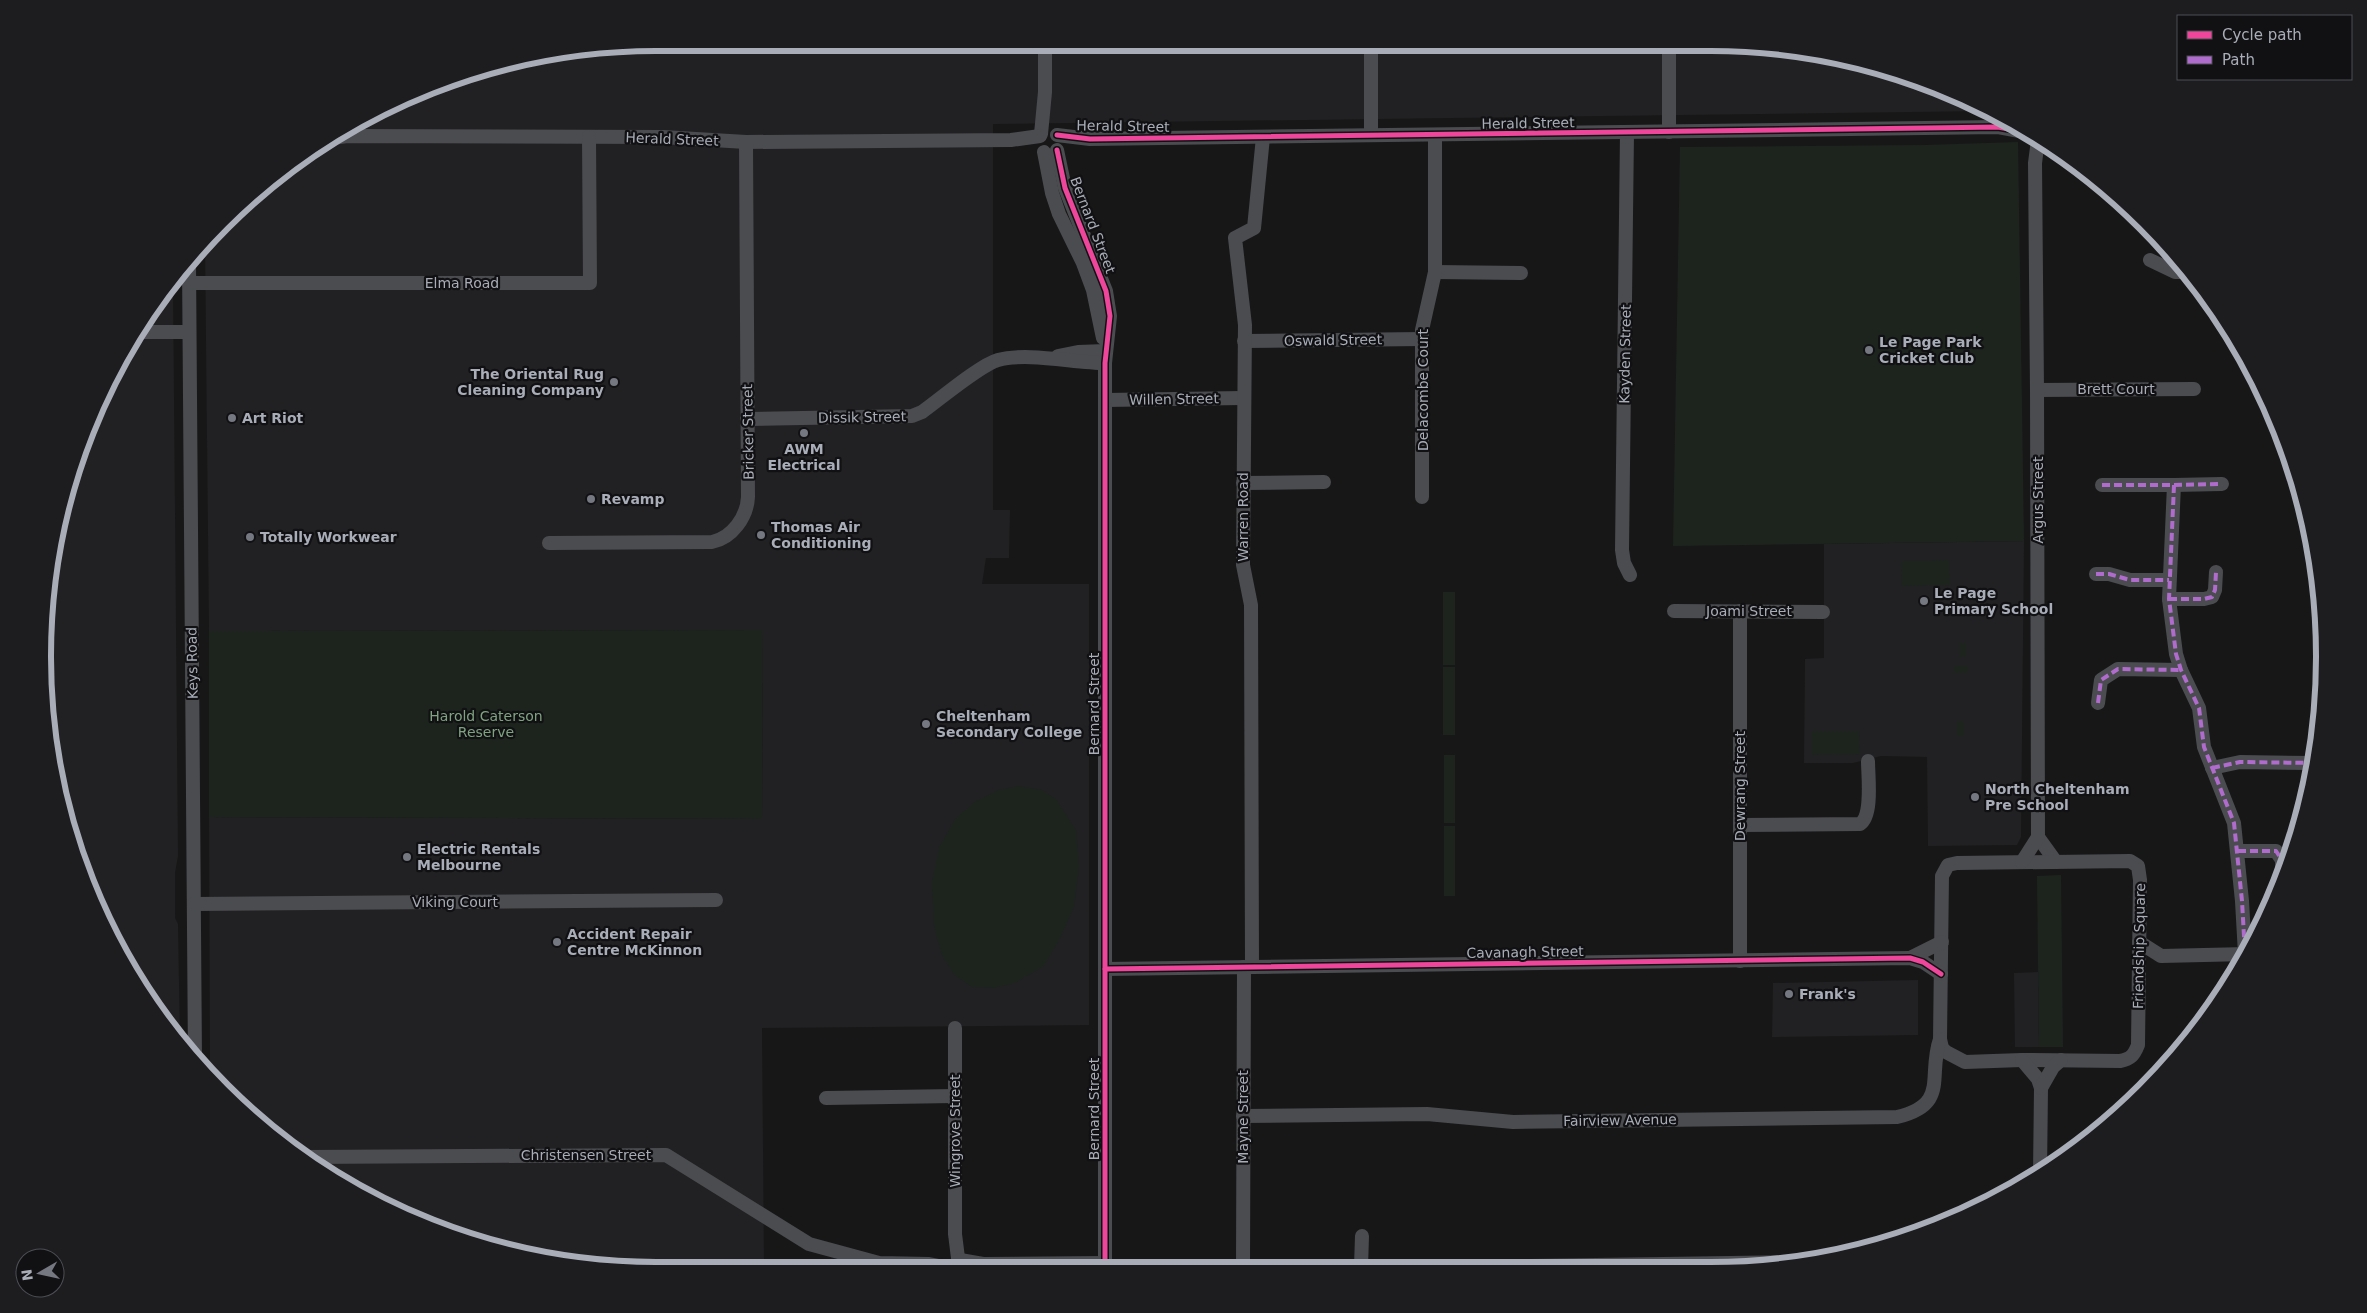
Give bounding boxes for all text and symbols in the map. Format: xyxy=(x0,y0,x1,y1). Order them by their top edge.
legend xyxy=(2177,15,2352,80)
text: Cycle path xyxy=(2222,26,2302,44)
text: Path xyxy=(2222,51,2255,69)
street label: Herald Street xyxy=(1481,114,1575,132)
street label: Herald Street xyxy=(1076,117,1170,135)
street label: Herald Street xyxy=(625,129,719,149)
street label: Bernard Street xyxy=(1067,174,1119,276)
street label: Elma Road xyxy=(425,275,499,291)
street label: Kayden Street xyxy=(1616,304,1634,404)
street label: Delacombe Court xyxy=(1415,328,1431,451)
street label: Oswald Street xyxy=(1284,331,1383,349)
place label: Le Page Park Cricket Club xyxy=(1879,334,1982,366)
marker: Le Page Park Cricket Club xyxy=(1863,344,1875,356)
place label: The Oriental Rug Cleaning Company xyxy=(457,366,604,398)
marker: The Oriental Rug Cleaning Company xyxy=(608,376,620,388)
street label: Brett Court xyxy=(2077,381,2155,397)
street label: Bricker Street xyxy=(739,383,757,480)
street label: Willen Street xyxy=(1129,390,1219,408)
street label: Dissik Street xyxy=(818,408,907,426)
place label: Art Riot xyxy=(242,410,304,426)
marker: Art Riot xyxy=(226,412,238,424)
marker: AWM Electrical xyxy=(798,427,810,439)
place label: AWM Electrical xyxy=(767,441,841,473)
street label: Argus Street xyxy=(2030,456,2046,544)
street label: Warren Road xyxy=(1235,472,1251,562)
place label: Revamp xyxy=(601,491,664,507)
marker: Revamp xyxy=(585,493,597,505)
place label: Thomas Air Conditioning xyxy=(771,519,872,551)
place label: Totally Workwear xyxy=(260,529,397,545)
marker: Thomas Air Conditioning xyxy=(755,529,767,541)
marker: Totally Workwear xyxy=(244,531,256,543)
place label: Le Page Primary School xyxy=(1934,585,2053,617)
marker: Le Page Primary School xyxy=(1918,595,1930,607)
street label: Joami Street xyxy=(1705,603,1792,619)
street label: Keys Road xyxy=(183,627,201,699)
street label: Bernard Street xyxy=(1086,652,1102,755)
park label: Harold Caterson Reserve xyxy=(429,708,543,740)
place label: Cheltenham Secondary College xyxy=(936,708,1082,740)
marker: Cheltenham Secondary College xyxy=(920,718,932,730)
street label: Dewrang Street xyxy=(1732,731,1748,841)
place label: North Cheltenham Pre School xyxy=(1985,781,2129,813)
marker: North Cheltenham Pre School xyxy=(1969,791,1981,803)
place label: Electric Rentals Melbourne xyxy=(417,841,540,873)
marker: Electric Rentals Melbourne xyxy=(401,851,413,863)
street label: Friendship Square xyxy=(2130,883,2148,1009)
street label: Viking Court xyxy=(412,894,498,910)
place label: Accident Repair Centre McKinnon xyxy=(567,926,702,958)
marker: Accident Repair Centre McKinnon xyxy=(551,936,563,948)
street label: Cavanagh Street xyxy=(1466,943,1584,961)
place label: Frank's xyxy=(1799,986,1856,1002)
marker: Frank's xyxy=(1783,988,1795,1000)
street label: Bernard Street xyxy=(1086,1057,1102,1160)
street label: Mayne Street xyxy=(1235,1070,1251,1164)
street label: Wingrove Street xyxy=(947,1074,963,1188)
street label: Fairview Avenue xyxy=(1563,1111,1677,1129)
street label: Christensen Street xyxy=(521,1147,652,1163)
north arrow xyxy=(15,1248,65,1298)
text: N xyxy=(18,1268,36,1282)

